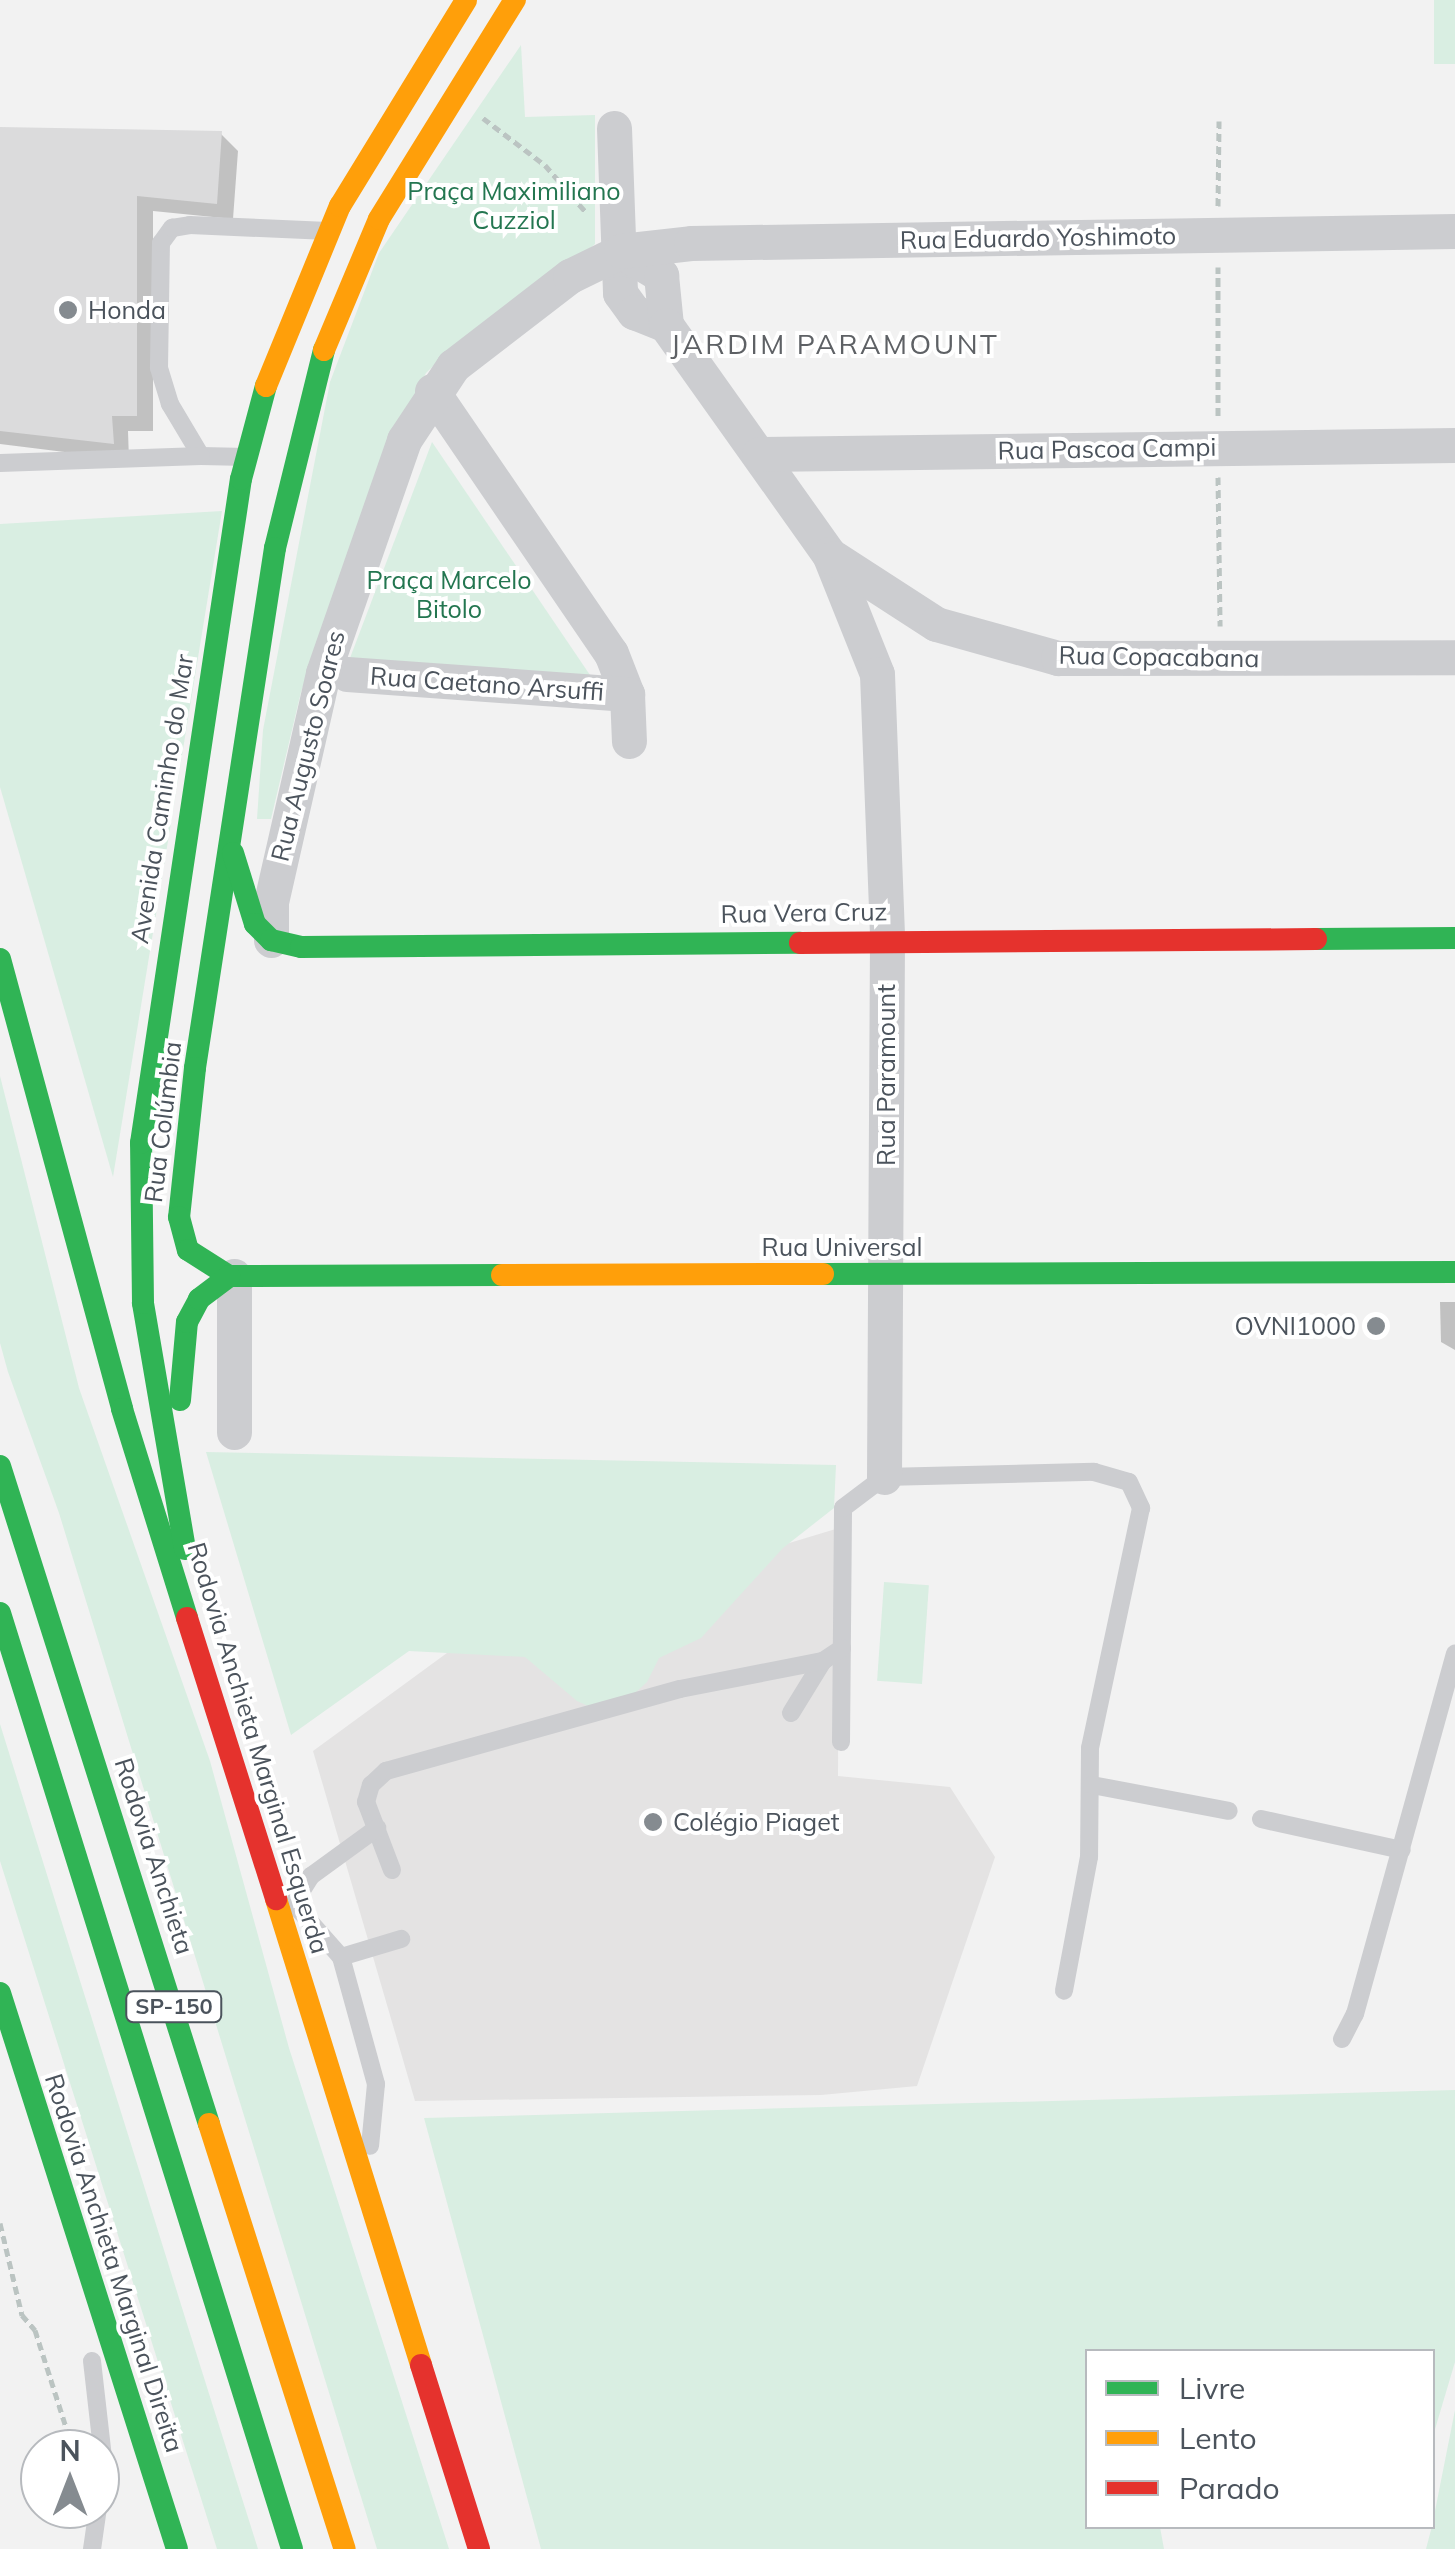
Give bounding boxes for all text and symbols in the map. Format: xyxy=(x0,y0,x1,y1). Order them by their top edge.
park label: Praça Maximiliano Cuzziol xyxy=(407,177,621,236)
street label: Rua Eduardo Yoshimoto xyxy=(900,221,1176,255)
place label: Honda xyxy=(88,295,166,325)
marker: Honda xyxy=(57,299,79,321)
district label: JARDIM PARAMOUNT xyxy=(670,327,1000,361)
street label: Rua Pascoa Campi xyxy=(997,432,1217,466)
park label: Praça Marcelo Bitolo xyxy=(366,566,532,625)
street label: Rua Augusto Soares xyxy=(265,627,351,865)
street label: Rua Copacabana xyxy=(1058,640,1260,674)
street label: Avenida Caminho do Mar xyxy=(124,652,200,946)
street label: Rua Caetano Arsuffi xyxy=(369,661,605,707)
street label: Rua Vera Cruz xyxy=(720,897,888,929)
street label: Rua Paramount xyxy=(871,984,901,1166)
street label: Rua Colúmbia xyxy=(138,1040,188,1204)
street label: Rua Universal xyxy=(761,1232,923,1262)
place label: OVNI1000 xyxy=(1235,1311,1356,1341)
marker: OVNI1000 xyxy=(1365,1315,1387,1337)
street label: Rodovia Anchieta Marginal Esquerda xyxy=(181,1539,335,1957)
street label: Rodovia Anchieta xyxy=(108,1754,200,1958)
place label: Colégio Piaget xyxy=(673,1807,840,1837)
marker: Colégio Piaget xyxy=(642,1811,664,1833)
road number: SP-150 xyxy=(124,1990,224,2024)
street label: Rodovia Anchieta Marginal Direita xyxy=(38,2070,190,2456)
legend xyxy=(1085,2349,1435,2529)
text: Livre xyxy=(1179,2369,1245,2407)
text: Lento xyxy=(1179,2419,1257,2457)
north arrow xyxy=(20,2429,120,2529)
text: N xyxy=(59,2433,81,2468)
text: Parado xyxy=(1179,2469,1280,2507)

